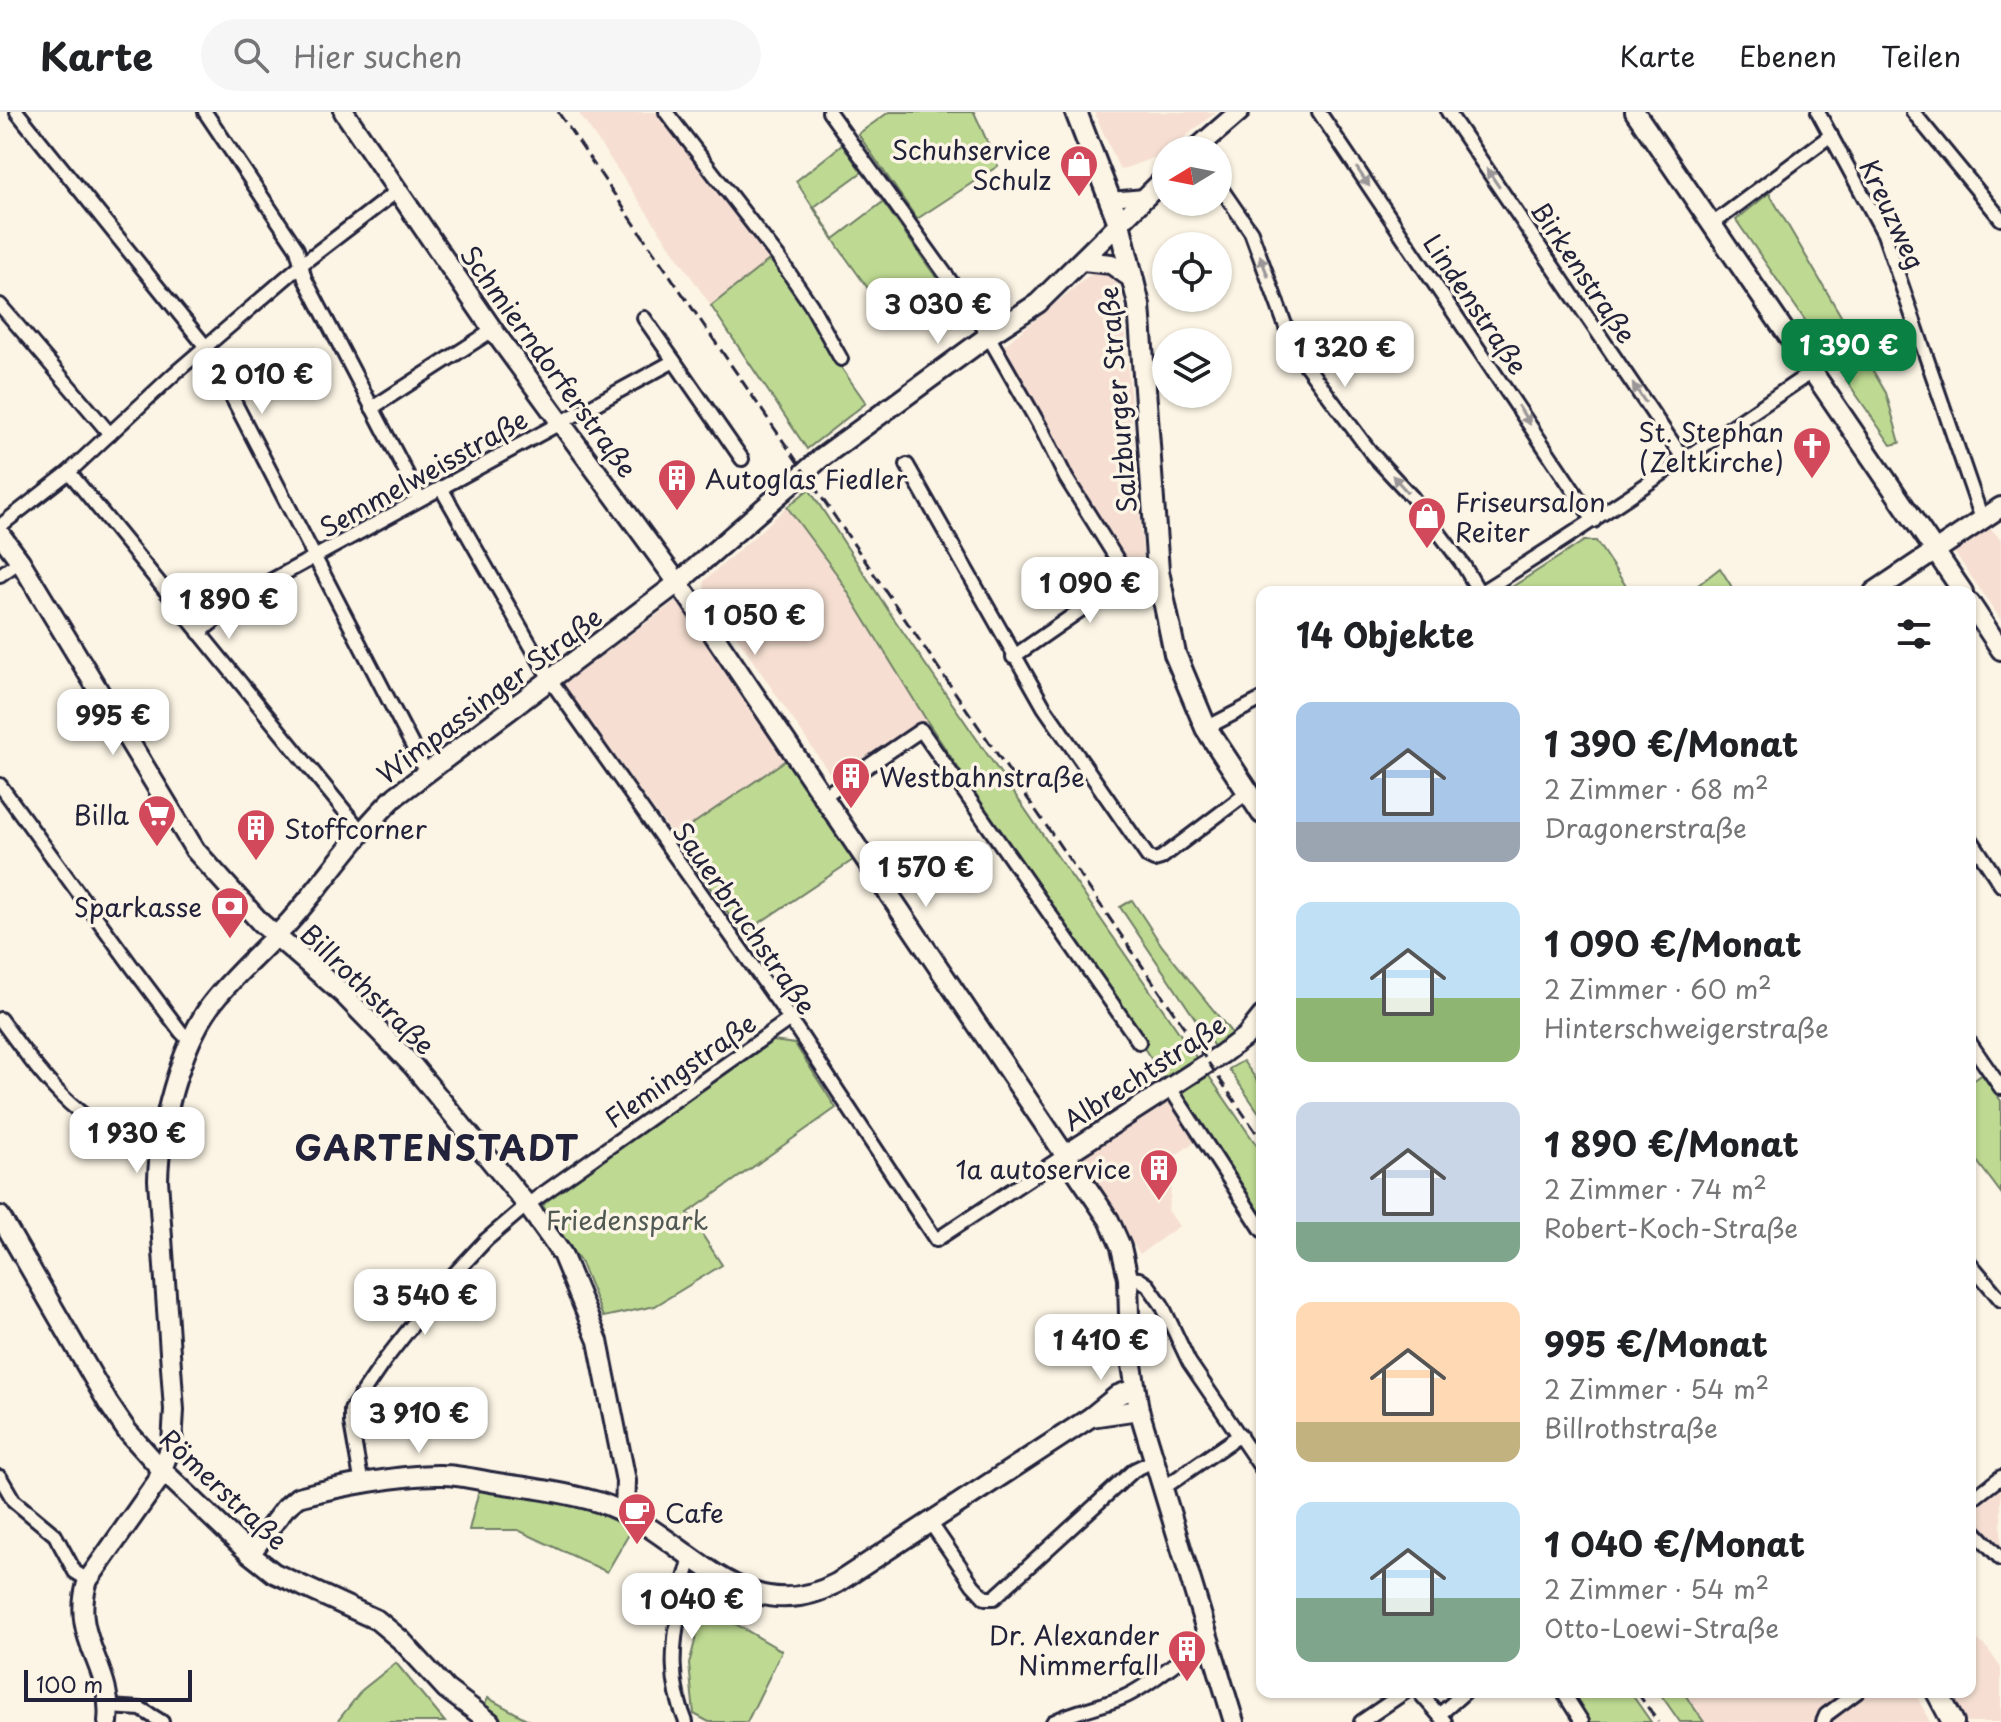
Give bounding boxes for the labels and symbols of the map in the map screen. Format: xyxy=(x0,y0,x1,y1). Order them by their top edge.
place label: Schuhservice Schulz xyxy=(892,130,1051,199)
north arrow xyxy=(1152,136,1232,216)
shop icon: Schuhservice Schulz xyxy=(1058,143,1100,198)
street label: Kreuzweg xyxy=(1850,152,1936,276)
one-way arrow xyxy=(1355,166,1370,187)
one-way arrow xyxy=(1486,168,1501,189)
street label: Birkenstraße xyxy=(1522,193,1646,351)
street label: Lindenstraße xyxy=(1414,226,1538,382)
street label: Schmierndorferstraße xyxy=(451,237,647,485)
one-way arrow xyxy=(1257,254,1270,278)
pin: 3 030 € xyxy=(864,278,1012,346)
street label: Salzburger Straße xyxy=(1088,285,1146,515)
pin: 1 390 € xyxy=(1775,319,1923,387)
pin: 1 320 € xyxy=(1271,321,1419,389)
pin: 2 010 € xyxy=(188,348,336,416)
one-way arrow xyxy=(1632,383,1647,404)
street label: Semmelweisstraße xyxy=(312,399,534,547)
one-way arrow xyxy=(1516,405,1531,426)
place label: St. Stephan (Zeltkirche) xyxy=(1639,412,1784,481)
church icon: St. Stephan (Zeltkirche) xyxy=(1791,425,1833,480)
building icon: Autoglas Fiedler xyxy=(656,457,698,512)
place label: Autoglas Fiedler xyxy=(705,459,908,498)
one-way arrow xyxy=(1392,475,1410,494)
place label: Friseursalon Reiter xyxy=(1455,482,1606,551)
shop icon: Friseursalon Reiter xyxy=(1406,495,1448,550)
pin: 1 090 € xyxy=(1016,557,1164,625)
pin: 1 890 € xyxy=(155,573,303,641)
pin: 1 050 € xyxy=(681,589,829,657)
street label: Wimpassinger Straße xyxy=(368,597,610,793)
pin: 995 € xyxy=(57,689,169,757)
building icon: Westbahnstraße xyxy=(830,755,872,810)
place label: Westbahnstraße xyxy=(879,757,1085,796)
supermarket icon: Billa xyxy=(136,793,178,848)
place label: Billa xyxy=(73,795,130,834)
building icon: Stoffcorner xyxy=(235,807,277,862)
place label: Stoffcorner xyxy=(284,809,428,848)
street label: Sauerbruchstraße xyxy=(664,814,826,1022)
pin: 1 570 € xyxy=(852,841,1000,909)
bank icon: Sparkasse xyxy=(209,885,251,940)
place label: Sparkasse xyxy=(74,887,202,926)
street label: Billrothstraße xyxy=(292,915,444,1063)
street label: Flemingstraße xyxy=(596,1003,764,1137)
street label: Albrechtstraße xyxy=(1055,1005,1233,1139)
pin: 1 930 € xyxy=(63,1107,211,1175)
district label: GARTENSTADT xyxy=(294,1121,580,1173)
building icon: 1a autoservice xyxy=(1138,1147,1180,1202)
place label: 1a autoservice xyxy=(955,1149,1131,1188)
park label: Friedenspark xyxy=(546,1200,708,1239)
pin: 3 540 € xyxy=(351,1269,499,1337)
pin: 1 410 € xyxy=(1027,1314,1175,1382)
pin: 3 910 € xyxy=(345,1387,493,1455)
street label: Römerstraße xyxy=(151,1419,297,1559)
cafe icon: Cafe xyxy=(616,1491,658,1546)
place label: Cafe xyxy=(665,1493,724,1532)
pin: 1 040 € xyxy=(618,1573,766,1641)
place label: Dr. Alexander Nimmerfall xyxy=(989,1615,1159,1684)
building icon: Dr. Alexander Nimmerfall xyxy=(1166,1628,1208,1683)
scale bar xyxy=(24,1666,192,1702)

